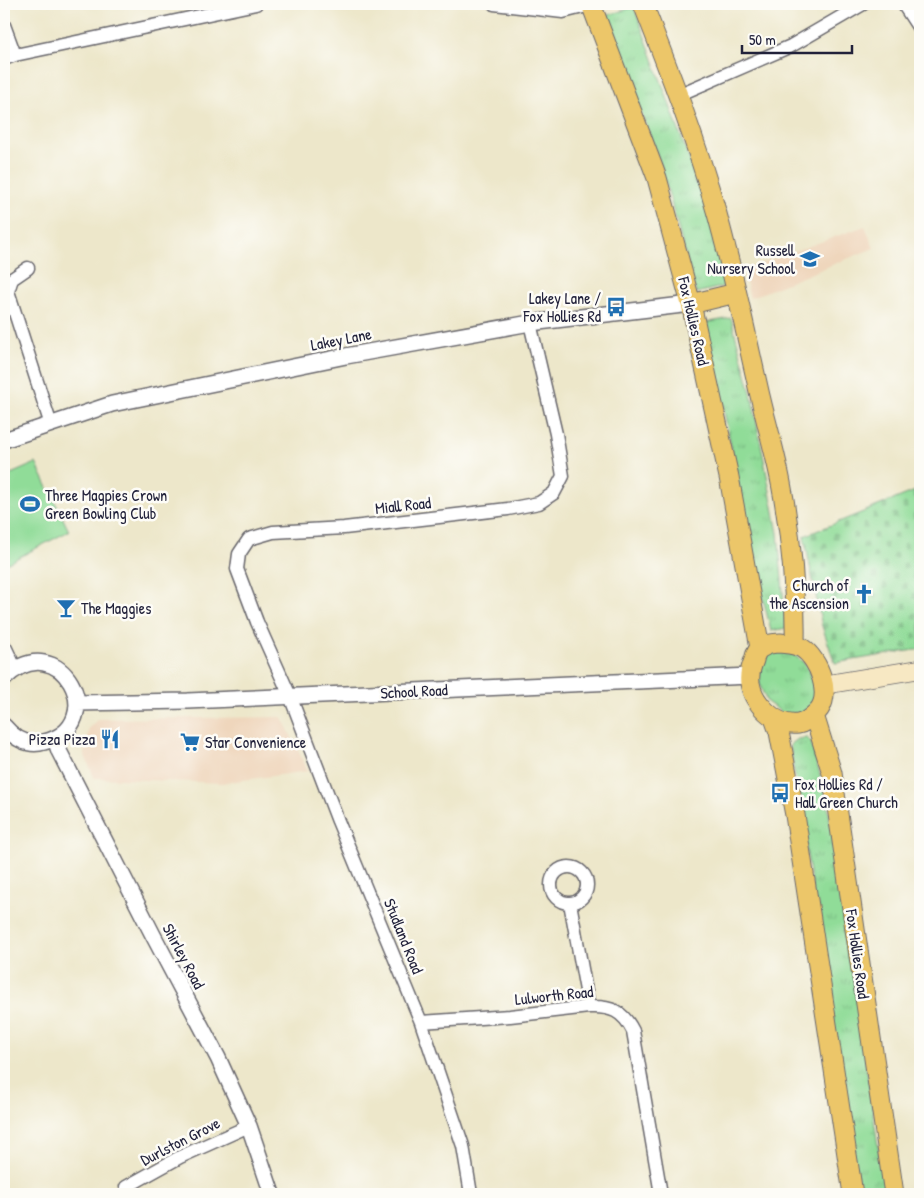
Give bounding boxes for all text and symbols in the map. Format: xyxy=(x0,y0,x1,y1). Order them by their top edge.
scale bar xyxy=(742,22,852,54)
text: 50 m xyxy=(749,29,776,50)
place label: Russell Nursery School xyxy=(707,239,796,279)
school or university icon: Russell Nursery School xyxy=(799,248,821,270)
street label: Fox Hollies Road xyxy=(673,274,715,367)
place label: Lakey Lane / Fox Hollies Rd xyxy=(523,287,601,327)
bus stop icon: Lakey Lane / Fox Hollies Rd xyxy=(605,296,627,318)
street label: Lakey Lane xyxy=(309,322,374,356)
place label: Three Magpies Crown Green Bowling Club xyxy=(45,484,167,524)
street label: Miall Road xyxy=(374,491,432,519)
sports icon: Three Magpies Crown Green Bowling Club xyxy=(19,493,41,515)
place label: Church of the Ascension xyxy=(770,574,849,614)
church icon: Church of the Ascension xyxy=(853,583,875,605)
bar icon: The Maggies xyxy=(55,597,77,619)
place label: The Maggies xyxy=(81,597,151,619)
street label: School Road xyxy=(380,678,448,704)
place label: Pizza Pizza xyxy=(29,728,95,750)
restaurant icon: Pizza Pizza xyxy=(99,728,121,750)
supermarket icon: Star Convenience xyxy=(179,731,201,753)
place label: Star Convenience xyxy=(205,731,307,753)
place label: Fox Hollies Rd / Hall Green Church xyxy=(794,773,898,813)
bus stop icon: Fox Hollies Rd / Hall Green Church xyxy=(769,782,791,804)
street label: Studland Road xyxy=(379,895,429,977)
street label: Fox Hollies Road xyxy=(841,907,875,1000)
street label: Shirley Road xyxy=(158,919,210,993)
street label: Lulworth Road xyxy=(514,980,594,1010)
street label: Durlston Grove xyxy=(136,1111,224,1170)

